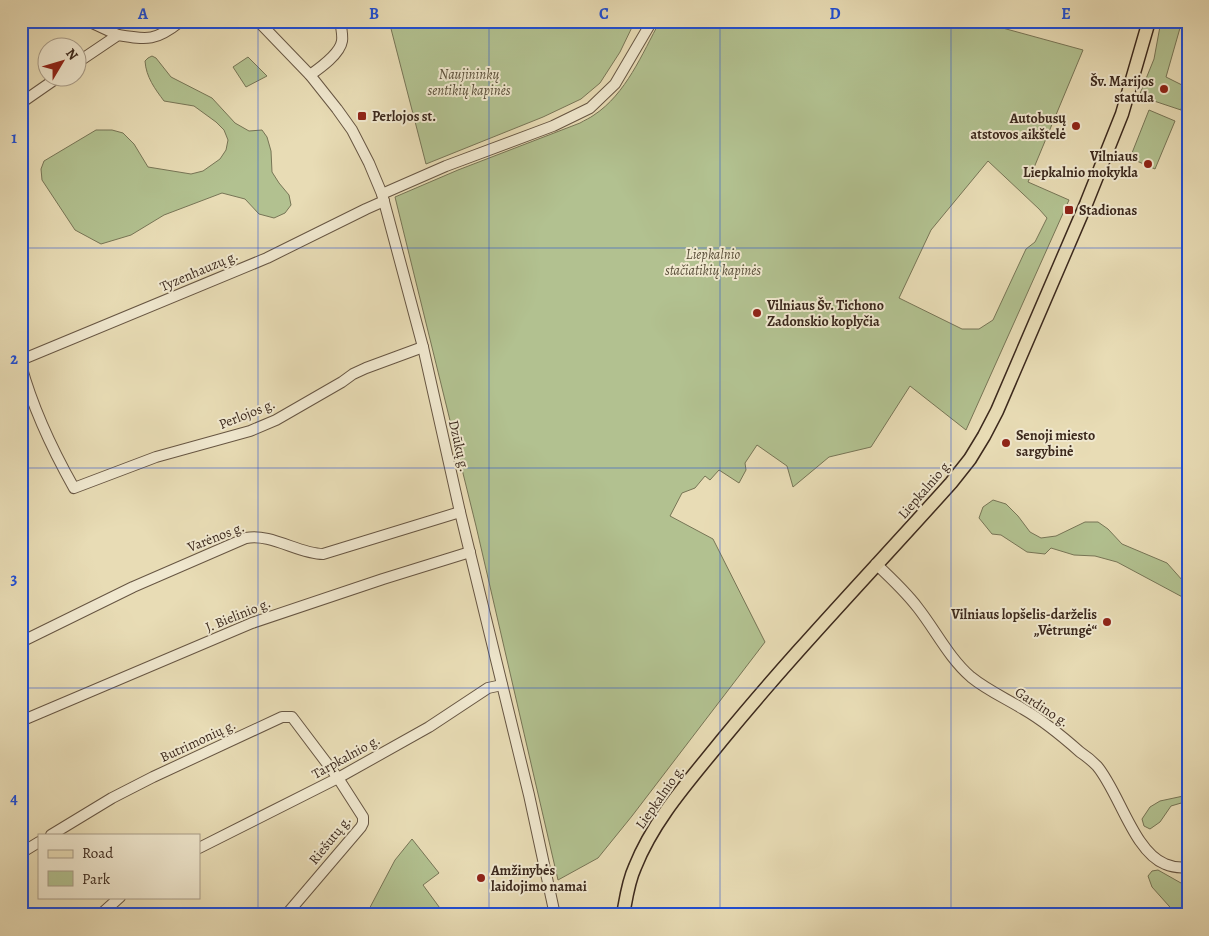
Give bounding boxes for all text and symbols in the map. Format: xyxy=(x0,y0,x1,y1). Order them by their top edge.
text: A xyxy=(137,3,149,25)
text: B xyxy=(369,3,379,25)
text: C xyxy=(599,3,609,25)
text: D xyxy=(829,3,841,25)
text: E xyxy=(1061,3,1071,25)
north arrow xyxy=(38,38,88,88)
text: N xyxy=(61,44,82,64)
park label: Naujininkų sentikių kapinės xyxy=(428,65,511,100)
place label: Šv. Marijos statula xyxy=(1090,72,1154,107)
marker: Šv. Marijos statula xyxy=(1158,83,1170,95)
place label: Perlojos st. xyxy=(372,107,436,126)
place label: Autobusų atstovos aikštelė xyxy=(970,109,1067,144)
marker: Perlojos st. xyxy=(356,110,368,122)
marker: Autobusų atstovos aikštelė xyxy=(1070,120,1082,132)
text: 1 xyxy=(11,127,17,149)
place label: Vilniaus Liepkalnio mokykla xyxy=(1023,147,1138,182)
marker: Vilniaus Liepkalnio mokykla xyxy=(1142,158,1154,170)
place label: Stadionas xyxy=(1079,201,1137,220)
marker: Stadionas xyxy=(1063,204,1075,216)
park label: Liepkalnio stačiatikių kapinės xyxy=(665,245,761,280)
street label: Tyzenhauzų g. xyxy=(157,246,241,296)
place label: Vilniaus Šv. Tichono Zadonskio koplyčia xyxy=(766,296,884,331)
marker: Vilniaus Šv. Tichono Zadonskio koplyčia xyxy=(751,307,763,319)
text: 2 xyxy=(10,348,18,370)
street label: Perlojos g. xyxy=(216,394,278,434)
street label: Dzūkų g. xyxy=(444,418,474,474)
place label: Senoji miesto sargybinė xyxy=(1016,426,1095,461)
marker: Senoji miesto sargybinė xyxy=(1000,437,1012,449)
street label: Liepkalnio g. xyxy=(894,455,956,523)
street label: Varėnos g. xyxy=(184,517,247,557)
text: 3 xyxy=(11,568,18,590)
street label: J. Bielinio g. xyxy=(202,593,274,637)
place label: Vilniaus lopšelis-darželis „Vėtrungė“ xyxy=(950,605,1097,640)
marker: Vilniaus lopšelis-darželis „Vėtrungė“ xyxy=(1101,616,1113,628)
street label: Gardino g. xyxy=(1011,682,1073,732)
street label: Butrimonių g. xyxy=(157,715,239,767)
street label: Tarpkalnio g. xyxy=(308,730,384,784)
street label: Liepkalnio g. xyxy=(631,761,689,833)
text: 4 xyxy=(10,788,18,810)
street label: Riešutų g. xyxy=(304,811,356,869)
legend xyxy=(38,834,200,898)
text: Road xyxy=(82,843,114,863)
place label: Amžinybės laidojimo namai xyxy=(490,861,587,896)
text: Park xyxy=(82,869,111,889)
marker: Amžinybės laidojimo namai xyxy=(475,872,487,884)

